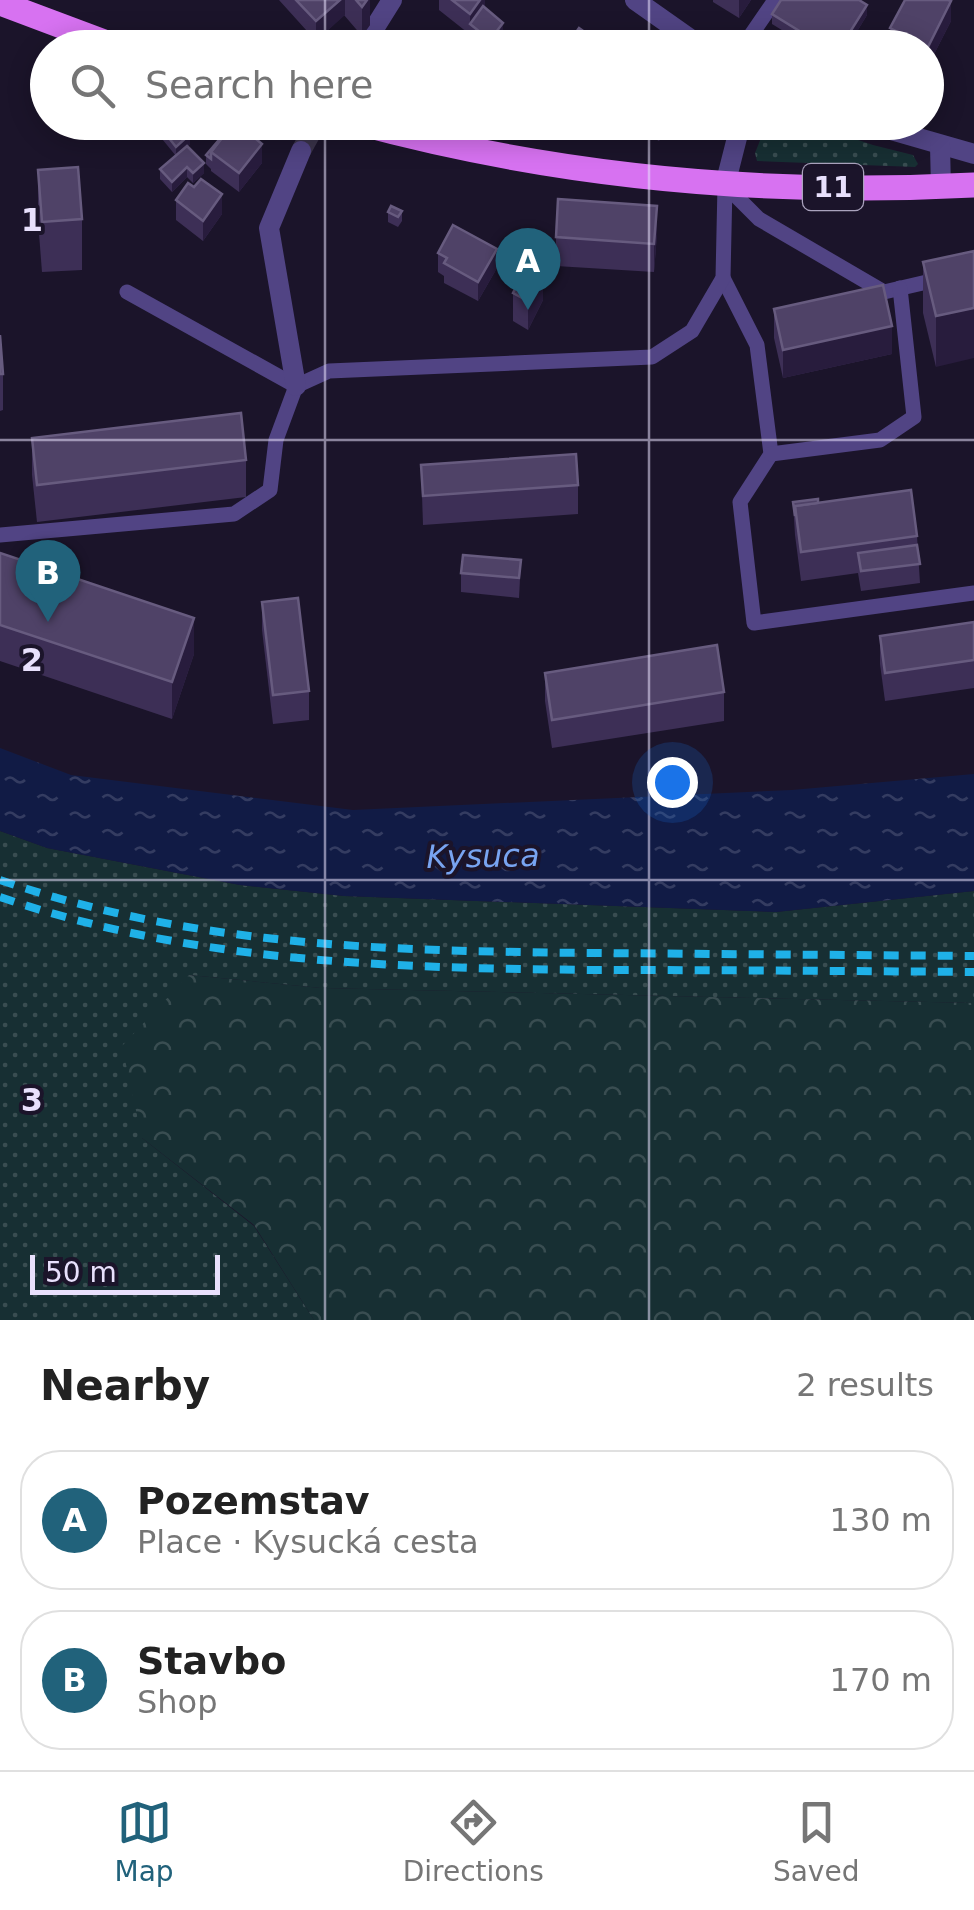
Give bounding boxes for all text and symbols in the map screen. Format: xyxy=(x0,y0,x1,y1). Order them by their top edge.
search box xyxy=(30,30,944,140)
icon: search xyxy=(65,58,120,113)
text: Search here xyxy=(145,63,373,107)
road number: 11 xyxy=(803,164,863,210)
text: 1 xyxy=(21,201,43,239)
pin: A xyxy=(496,228,560,310)
pin: B xyxy=(15,540,80,622)
text: 2 xyxy=(21,641,43,679)
your location xyxy=(647,757,698,808)
water label: Kysuca xyxy=(426,836,540,876)
text: 3 xyxy=(21,1081,43,1119)
scale bar xyxy=(30,1250,220,1294)
text: 50 m xyxy=(45,1256,117,1289)
text: Nearby xyxy=(40,1361,210,1410)
text: 2 results xyxy=(796,1366,934,1404)
text: Pozemstav xyxy=(137,1479,370,1523)
text: A xyxy=(62,1501,87,1539)
text: 130 m xyxy=(830,1501,932,1539)
text: Place · Kysucká cesta xyxy=(137,1523,479,1561)
text: Stavbo xyxy=(137,1639,286,1683)
text: B xyxy=(62,1661,87,1699)
text: 170 m xyxy=(830,1661,932,1699)
text: Shop xyxy=(137,1683,217,1721)
tab: Map xyxy=(115,1795,174,1888)
tab: Directions xyxy=(403,1795,544,1888)
tab: Saved xyxy=(773,1795,859,1888)

